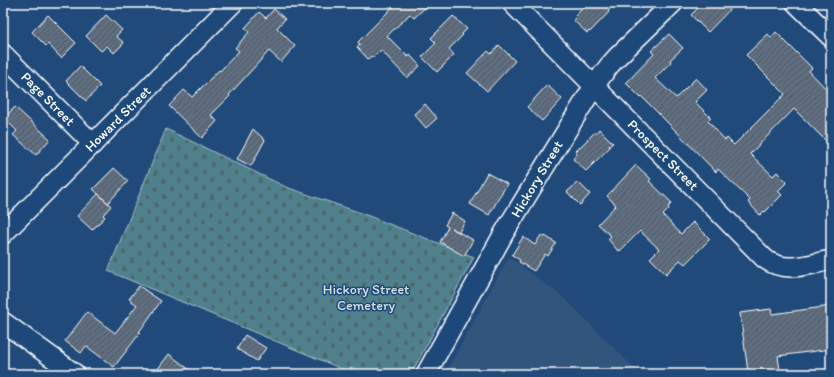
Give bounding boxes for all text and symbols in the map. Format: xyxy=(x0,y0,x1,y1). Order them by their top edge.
street label: Page Street xyxy=(18,69,78,129)
street label: Howard Street xyxy=(81,82,155,156)
street label: Prospect Street xyxy=(624,116,702,194)
street label: Hickory Street xyxy=(507,137,567,221)
park label: Hickory Street Cemetery xyxy=(323,281,409,314)

